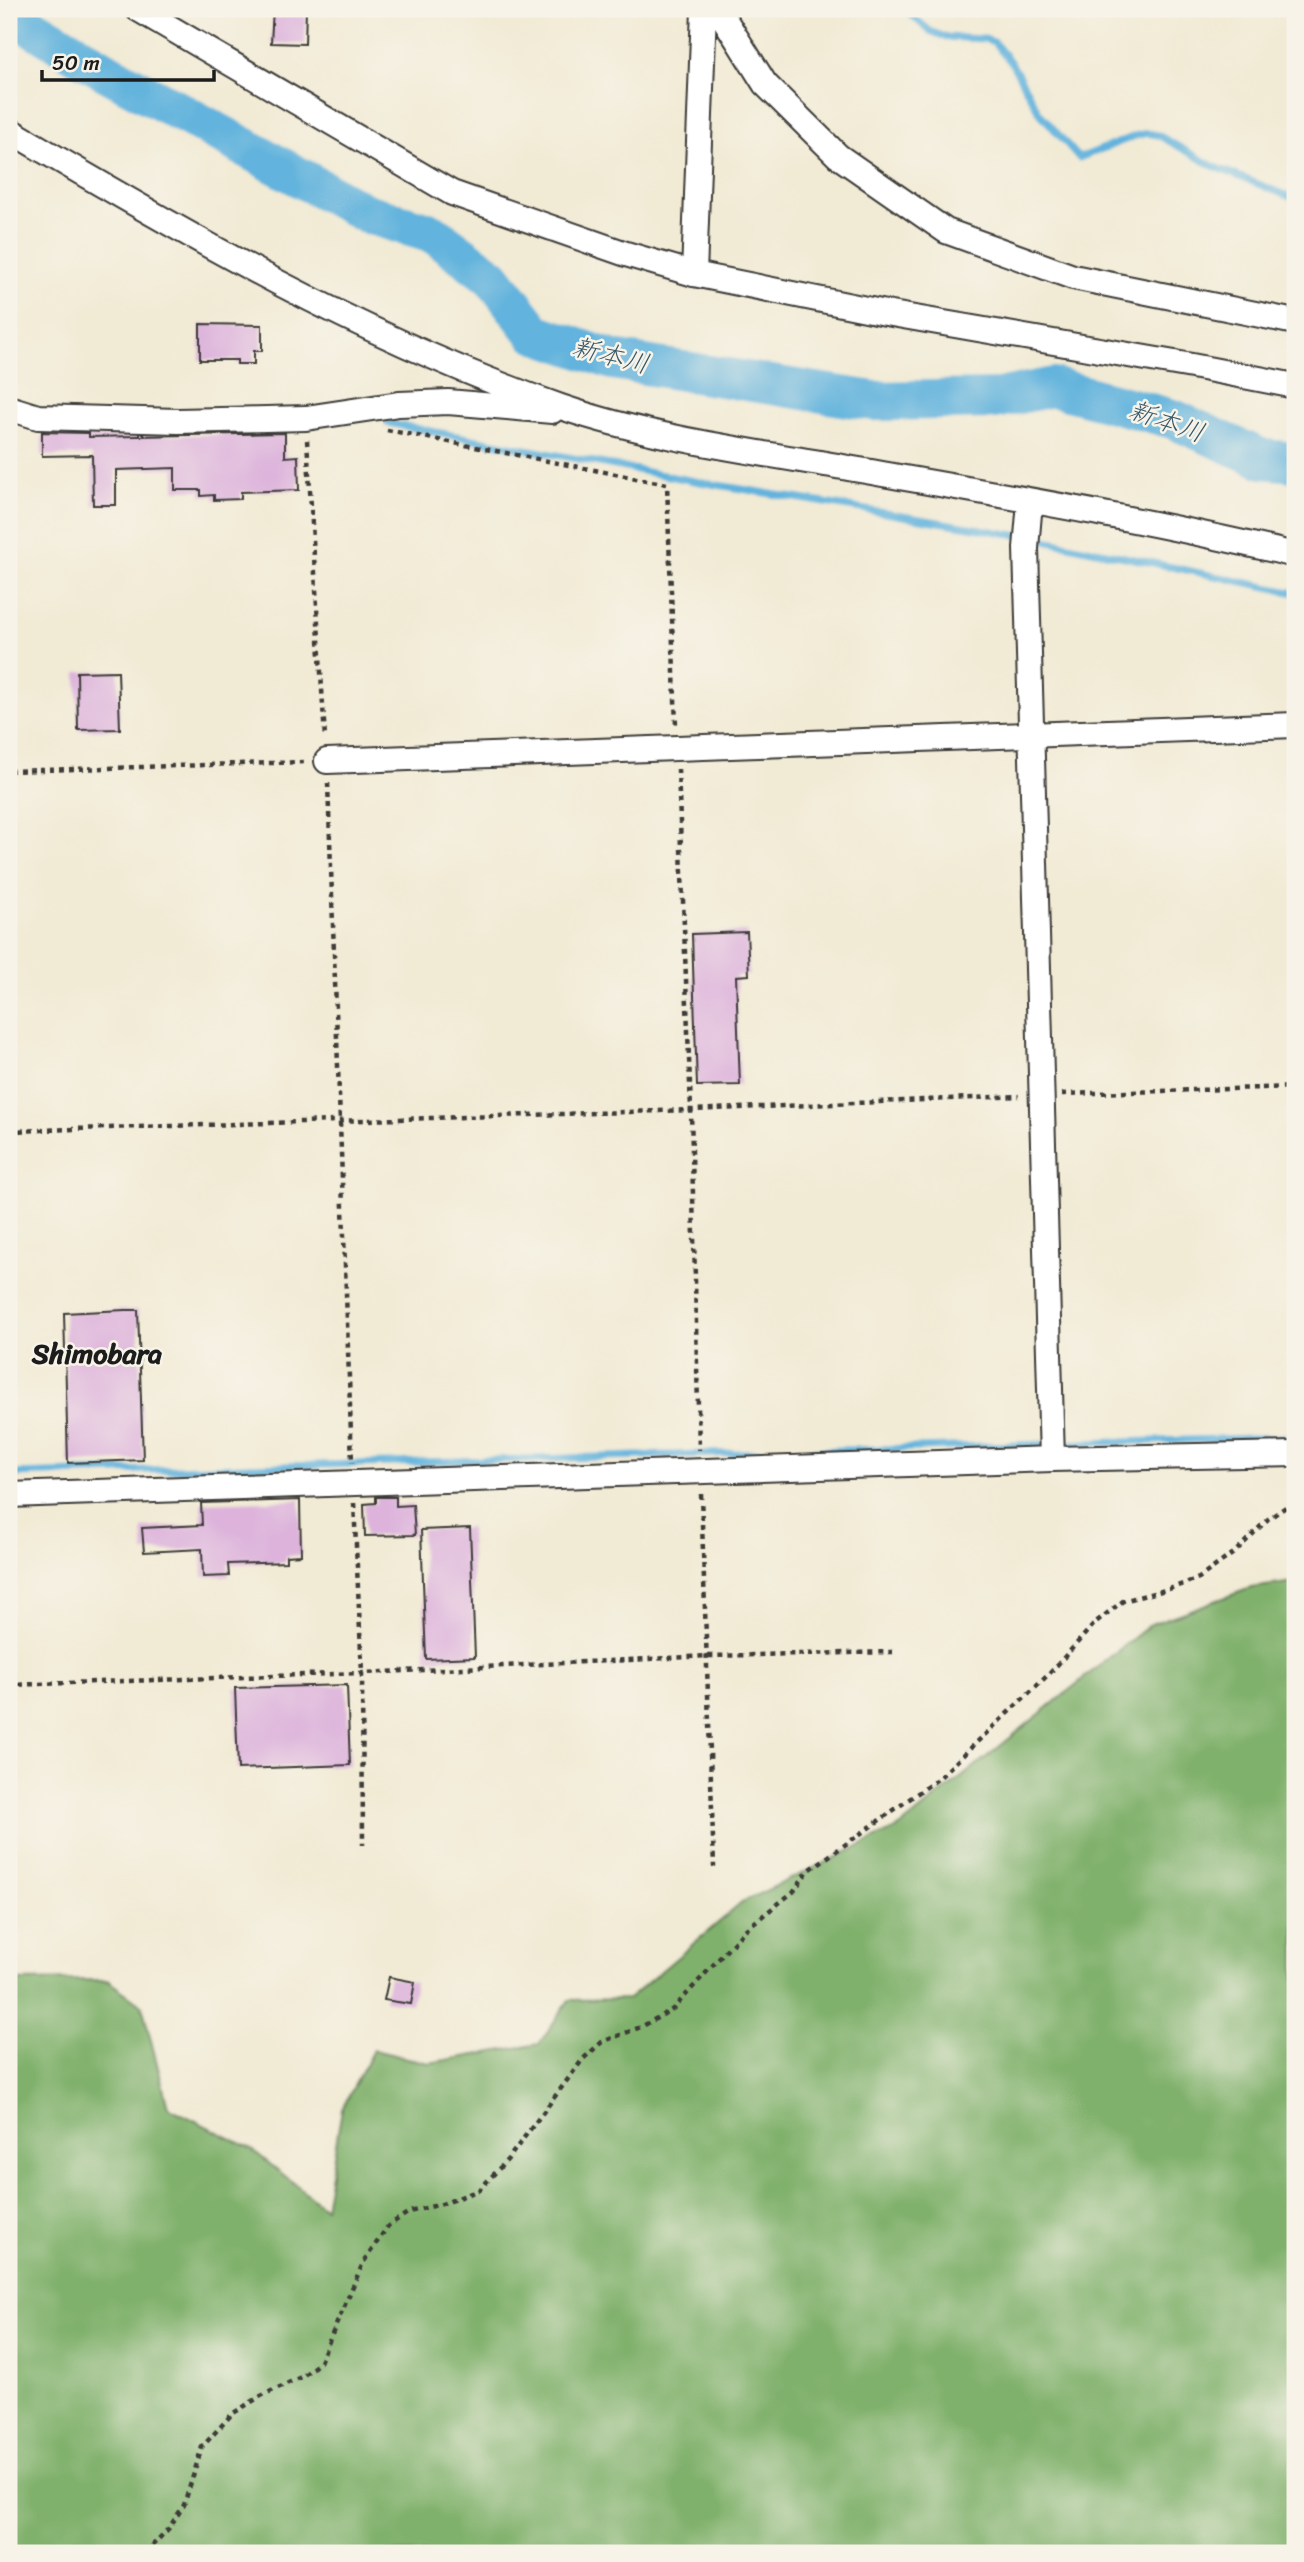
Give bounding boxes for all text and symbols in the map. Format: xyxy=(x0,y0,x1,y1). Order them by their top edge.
scale bar xyxy=(42,38,214,82)
text: 50 m xyxy=(52,44,100,82)
water label: 新本川 xyxy=(568,323,654,387)
water label: 新本川 xyxy=(1123,387,1211,455)
district label: Shimobara xyxy=(31,1329,162,1378)

